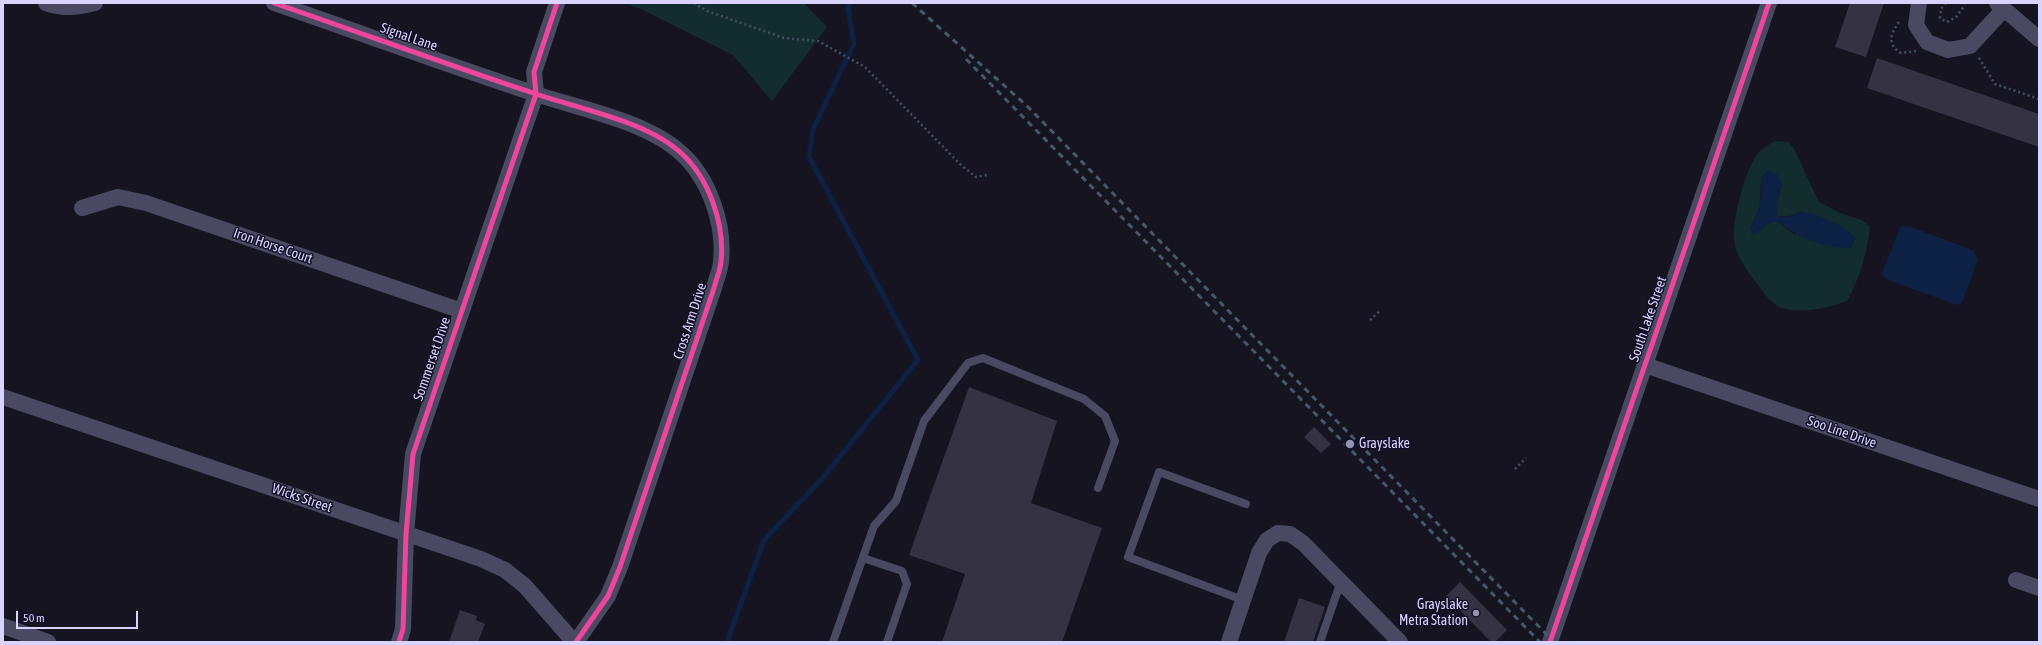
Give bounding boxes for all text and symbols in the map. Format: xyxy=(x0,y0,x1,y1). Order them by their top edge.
street label: Signal Lane xyxy=(378,19,440,55)
street label: Iron Horse Court xyxy=(231,225,315,267)
street label: South Lake Street xyxy=(1626,274,1670,364)
street label: Cross Arm Drive xyxy=(670,281,710,361)
street label: Sommerset Drive xyxy=(410,315,454,403)
street label: Soo Line Drive xyxy=(1805,412,1879,452)
place label: Grayslake xyxy=(1359,436,1410,452)
marker: Grayslake xyxy=(1344,438,1356,450)
street label: Wicks Street xyxy=(270,480,334,516)
place label: Grayslake Metra Station xyxy=(1399,597,1468,630)
scale bar xyxy=(18,603,140,629)
marker: Grayslake Metra Station xyxy=(1471,608,1481,618)
text: 50 m xyxy=(23,611,45,625)

